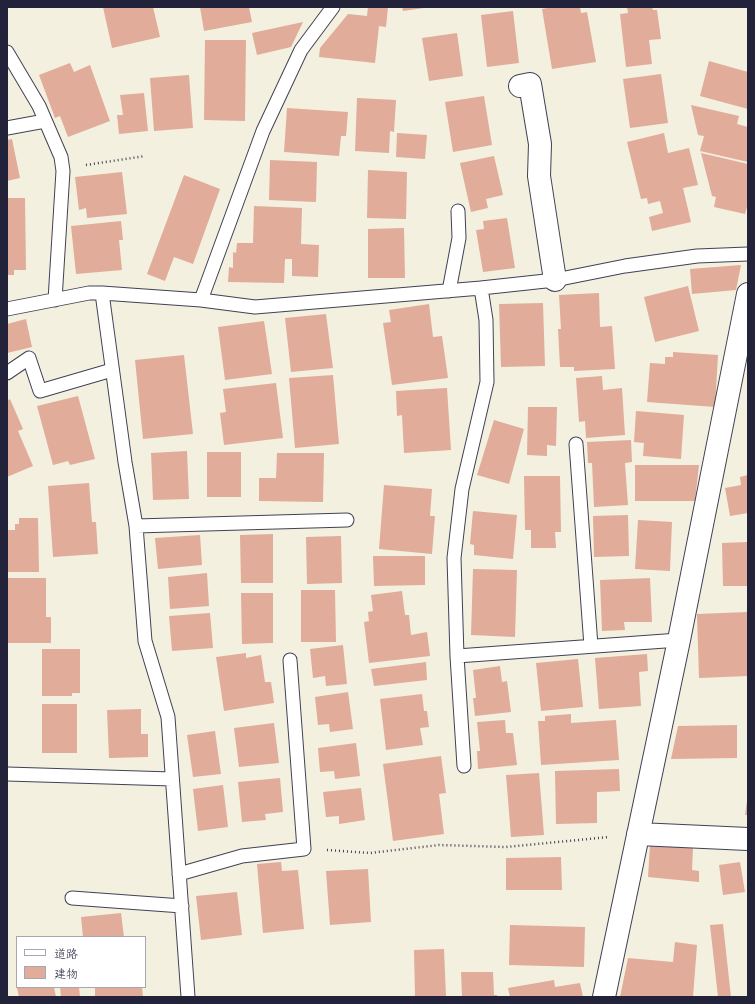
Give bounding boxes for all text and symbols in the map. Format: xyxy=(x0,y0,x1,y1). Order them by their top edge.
legend xyxy=(16,936,146,988)
text: 道路 xyxy=(54,945,78,961)
text: 建物 xyxy=(54,965,78,981)

